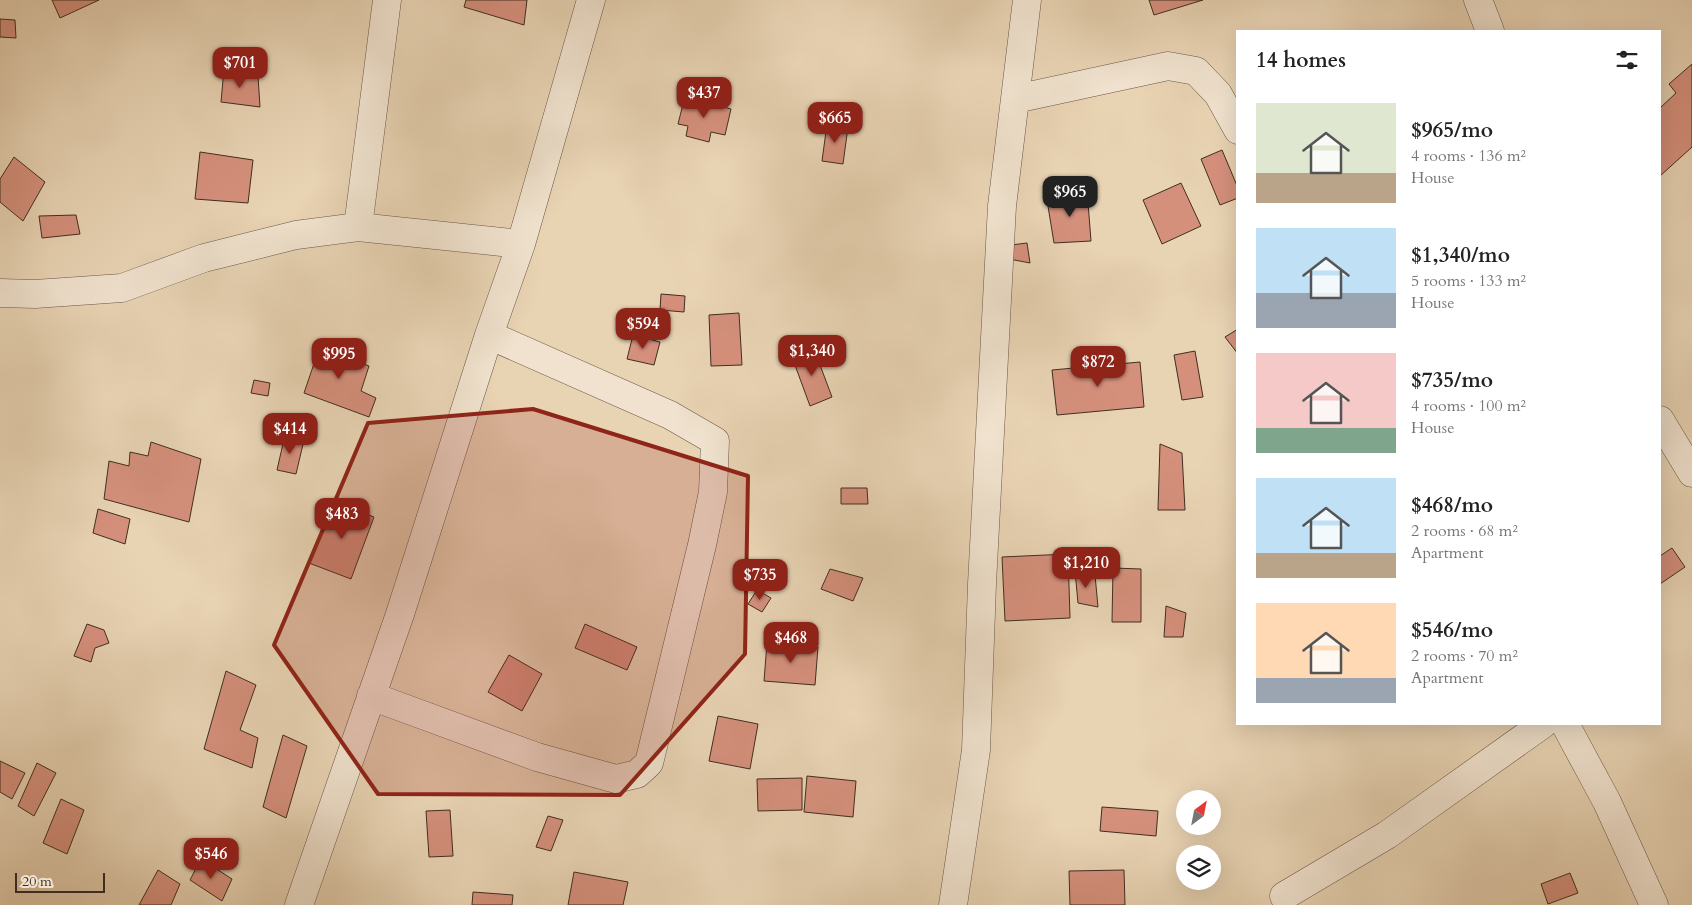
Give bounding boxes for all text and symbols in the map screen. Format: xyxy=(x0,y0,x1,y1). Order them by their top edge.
pin: $701 xyxy=(210,46,270,89)
text: 14 homes xyxy=(1256,46,1346,75)
icon: filters xyxy=(1613,46,1641,74)
text: $701 xyxy=(224,52,256,74)
pin: $437 xyxy=(674,76,734,119)
text: $437 xyxy=(688,82,720,104)
pin: $665 xyxy=(805,102,865,144)
text: $665 xyxy=(819,107,851,129)
text: $965/mo xyxy=(1411,116,1493,145)
icon: home xyxy=(1296,123,1356,183)
text: 4 rooms · 136 m² xyxy=(1411,145,1526,167)
text: House xyxy=(1411,167,1454,189)
pin: $965 xyxy=(1040,176,1100,218)
text: $965 xyxy=(1054,181,1086,203)
text: $1,340/mo xyxy=(1411,241,1510,270)
icon: home xyxy=(1296,248,1356,308)
text: 5 rooms · 133 m² xyxy=(1411,270,1526,292)
text: House xyxy=(1411,292,1454,314)
pin: $594 xyxy=(613,308,673,350)
text: $594 xyxy=(627,313,659,335)
pin: $1,340 xyxy=(771,334,853,377)
pin: $995 xyxy=(309,338,369,380)
text: $1,340 xyxy=(789,340,835,362)
text: $995 xyxy=(323,343,355,365)
pin: $872 xyxy=(1068,346,1128,388)
text: $872 xyxy=(1082,351,1114,373)
text: $735/mo xyxy=(1411,366,1493,395)
icon: home xyxy=(1296,373,1356,433)
text: 4 rooms · 100 m² xyxy=(1411,395,1526,417)
pin: $414 xyxy=(260,412,320,455)
text: House xyxy=(1411,417,1454,439)
text: $414 xyxy=(274,418,306,440)
text: $468/mo xyxy=(1411,491,1493,520)
pin: $483 xyxy=(312,498,372,540)
icon: home xyxy=(1296,498,1356,558)
text: $483 xyxy=(326,503,358,525)
text: 2 rooms · 68 m² xyxy=(1411,520,1518,542)
text: Apartment xyxy=(1411,542,1484,564)
pin: $1,210 xyxy=(1045,546,1127,589)
text: $1,210 xyxy=(1063,552,1109,574)
pin: $735 xyxy=(730,558,790,601)
text: $735 xyxy=(744,564,776,586)
text: $546/mo xyxy=(1411,616,1493,645)
pin: $468 xyxy=(761,622,821,664)
icon: home xyxy=(1296,623,1356,683)
text: $468 xyxy=(775,627,807,649)
text: 2 rooms · 70 m² xyxy=(1411,645,1518,667)
text: Apartment xyxy=(1411,667,1484,689)
north arrow xyxy=(1176,790,1221,835)
map controls xyxy=(1176,790,1221,890)
pin: $546 xyxy=(181,838,241,880)
text: $546 xyxy=(195,843,227,865)
button: layers xyxy=(1176,845,1221,890)
scale bar xyxy=(15,870,105,893)
text: 20 m xyxy=(22,872,52,891)

